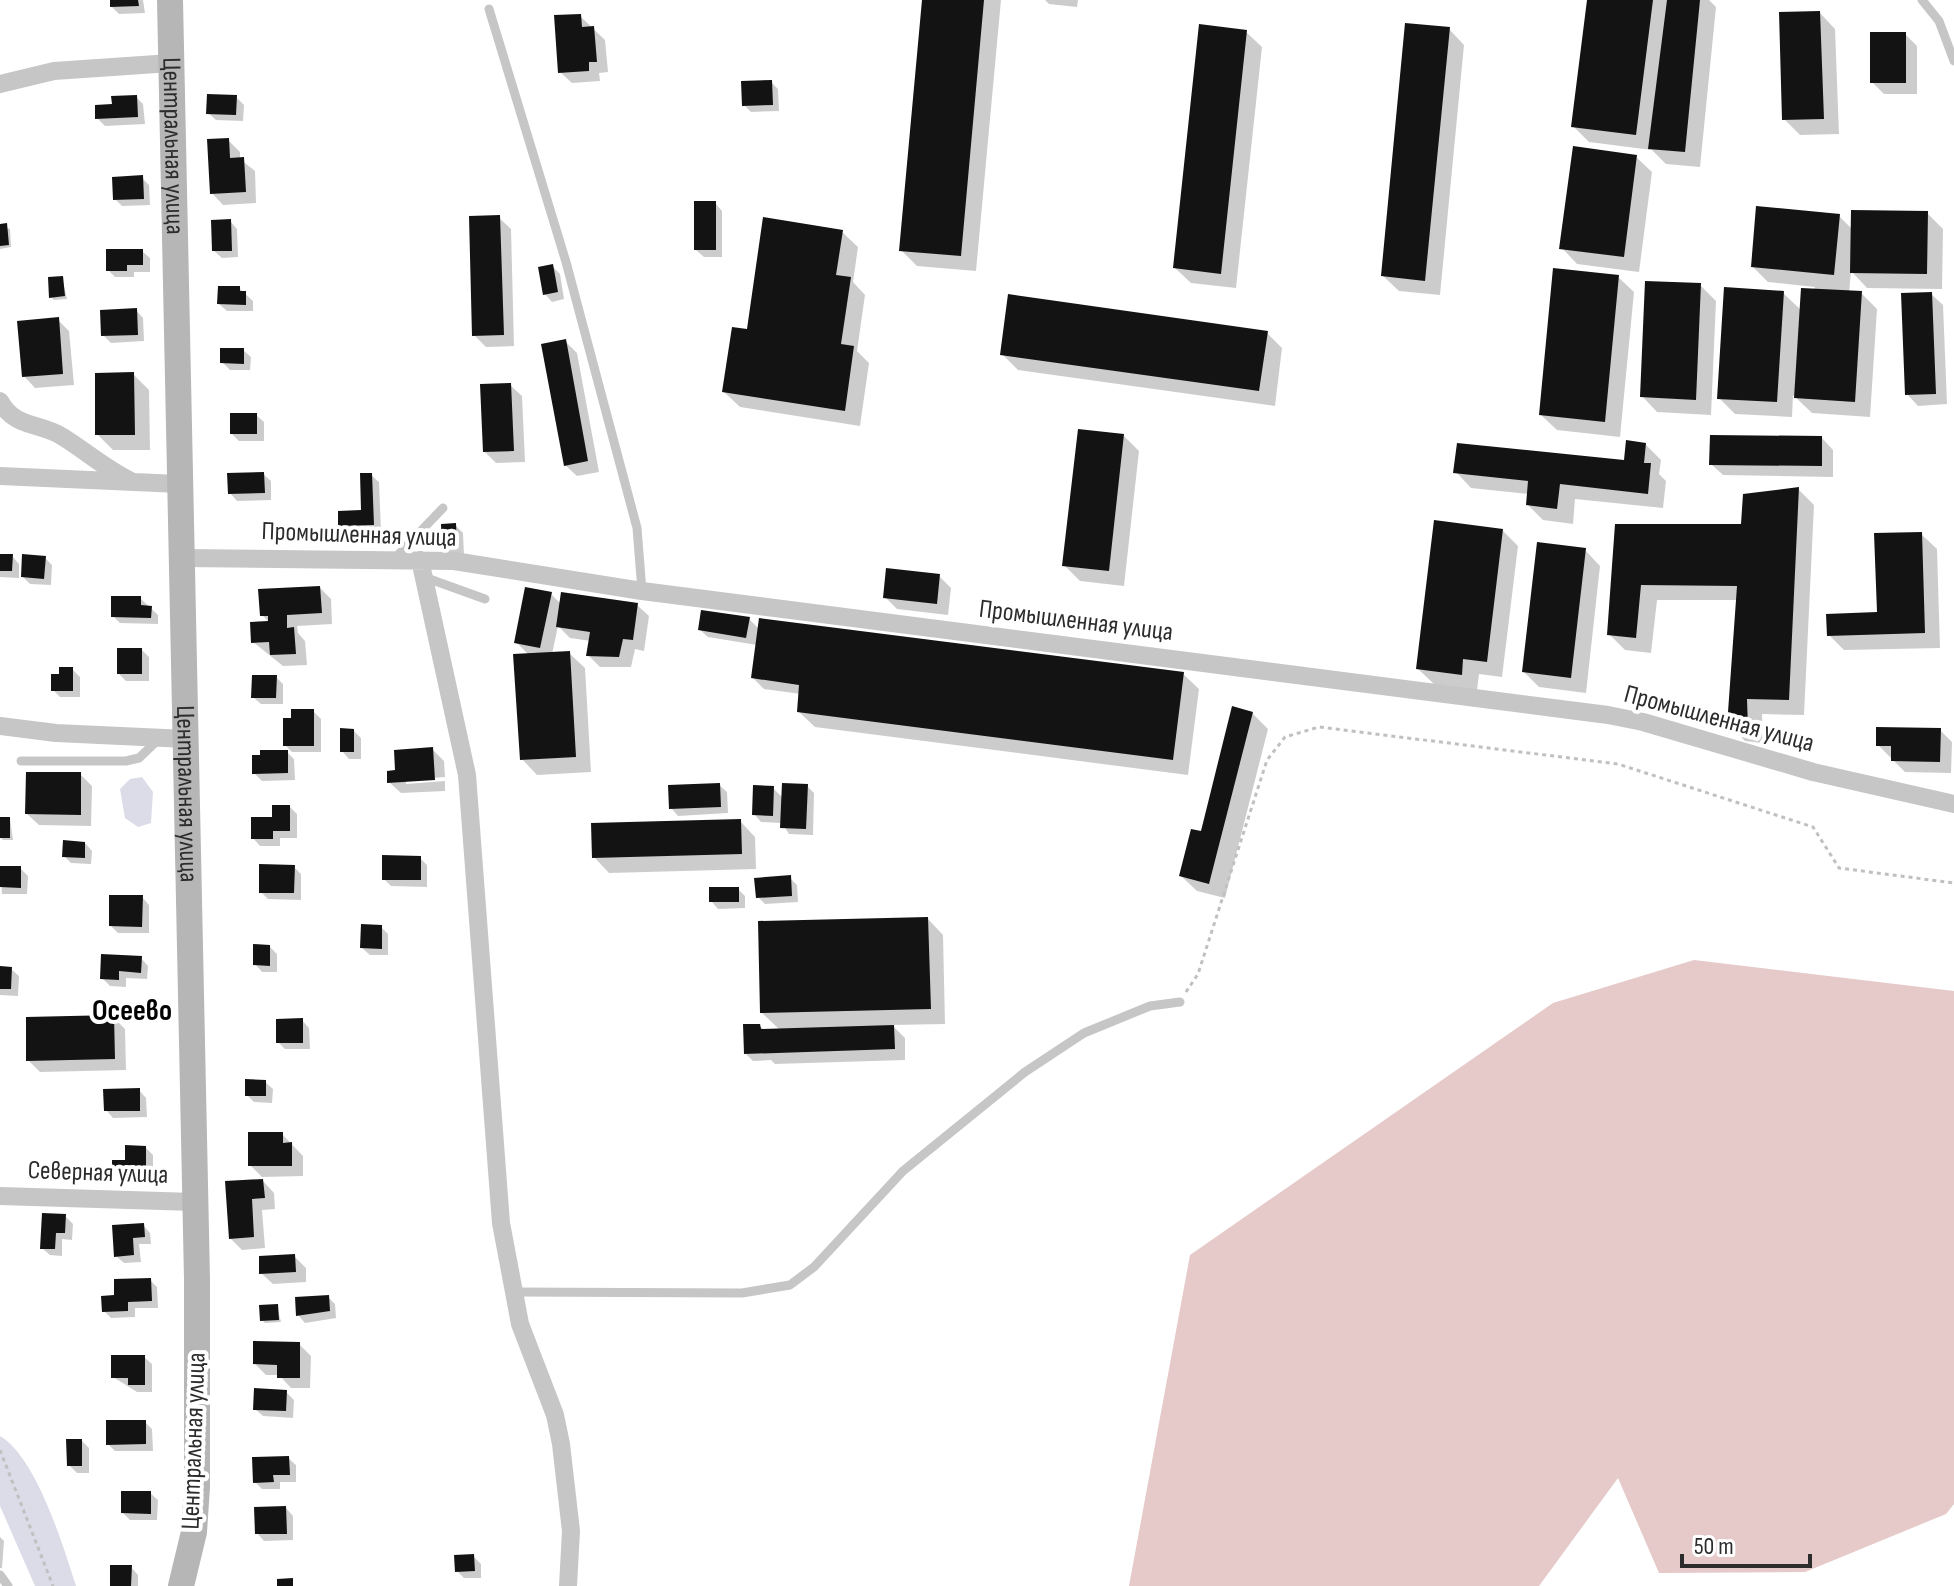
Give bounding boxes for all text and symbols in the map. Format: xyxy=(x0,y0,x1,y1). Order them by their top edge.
street label: Центральная улица xyxy=(156,57,190,235)
street label: Промышленная улица xyxy=(261,516,457,554)
street label: Промышленная улица xyxy=(977,594,1175,648)
street label: Промышленная улица xyxy=(1621,679,1817,759)
street label: Центральная улица xyxy=(169,705,204,883)
district label: Осеево xyxy=(92,993,172,1029)
street label: Северная улица xyxy=(27,1155,169,1191)
street label: Центральная улица xyxy=(175,1352,213,1530)
scale bar xyxy=(1682,1518,1810,1568)
text: 50 m xyxy=(1694,1532,1734,1561)

